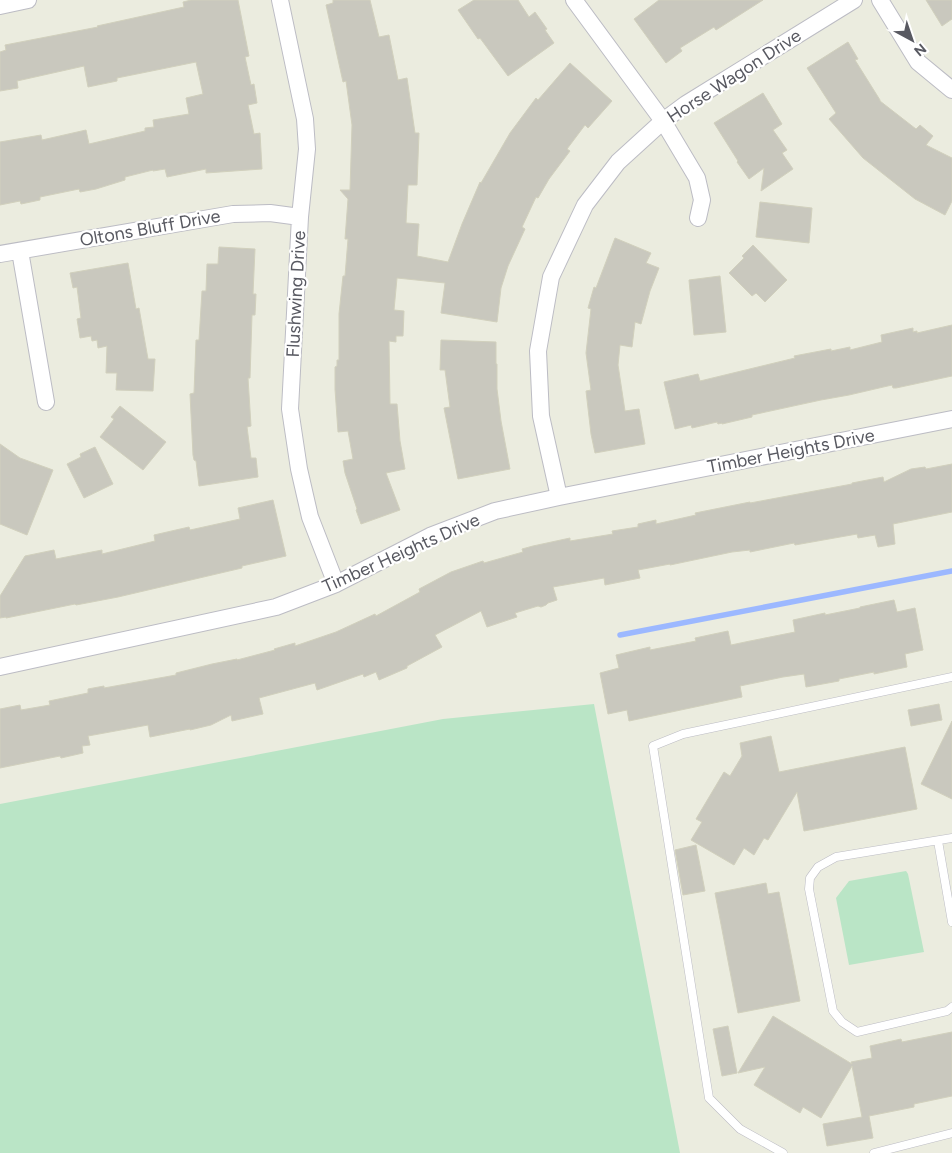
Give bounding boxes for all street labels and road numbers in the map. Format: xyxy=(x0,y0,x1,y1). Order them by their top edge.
street label: Horse Wagon Drive xyxy=(663,24,805,128)
street label: Oltons Bluff Drive xyxy=(78,205,222,251)
street label: Flushwing Drive xyxy=(282,230,310,358)
street label: Timber Heights Drive xyxy=(706,424,877,478)
street label: Timber Heights Drive xyxy=(319,508,483,598)

